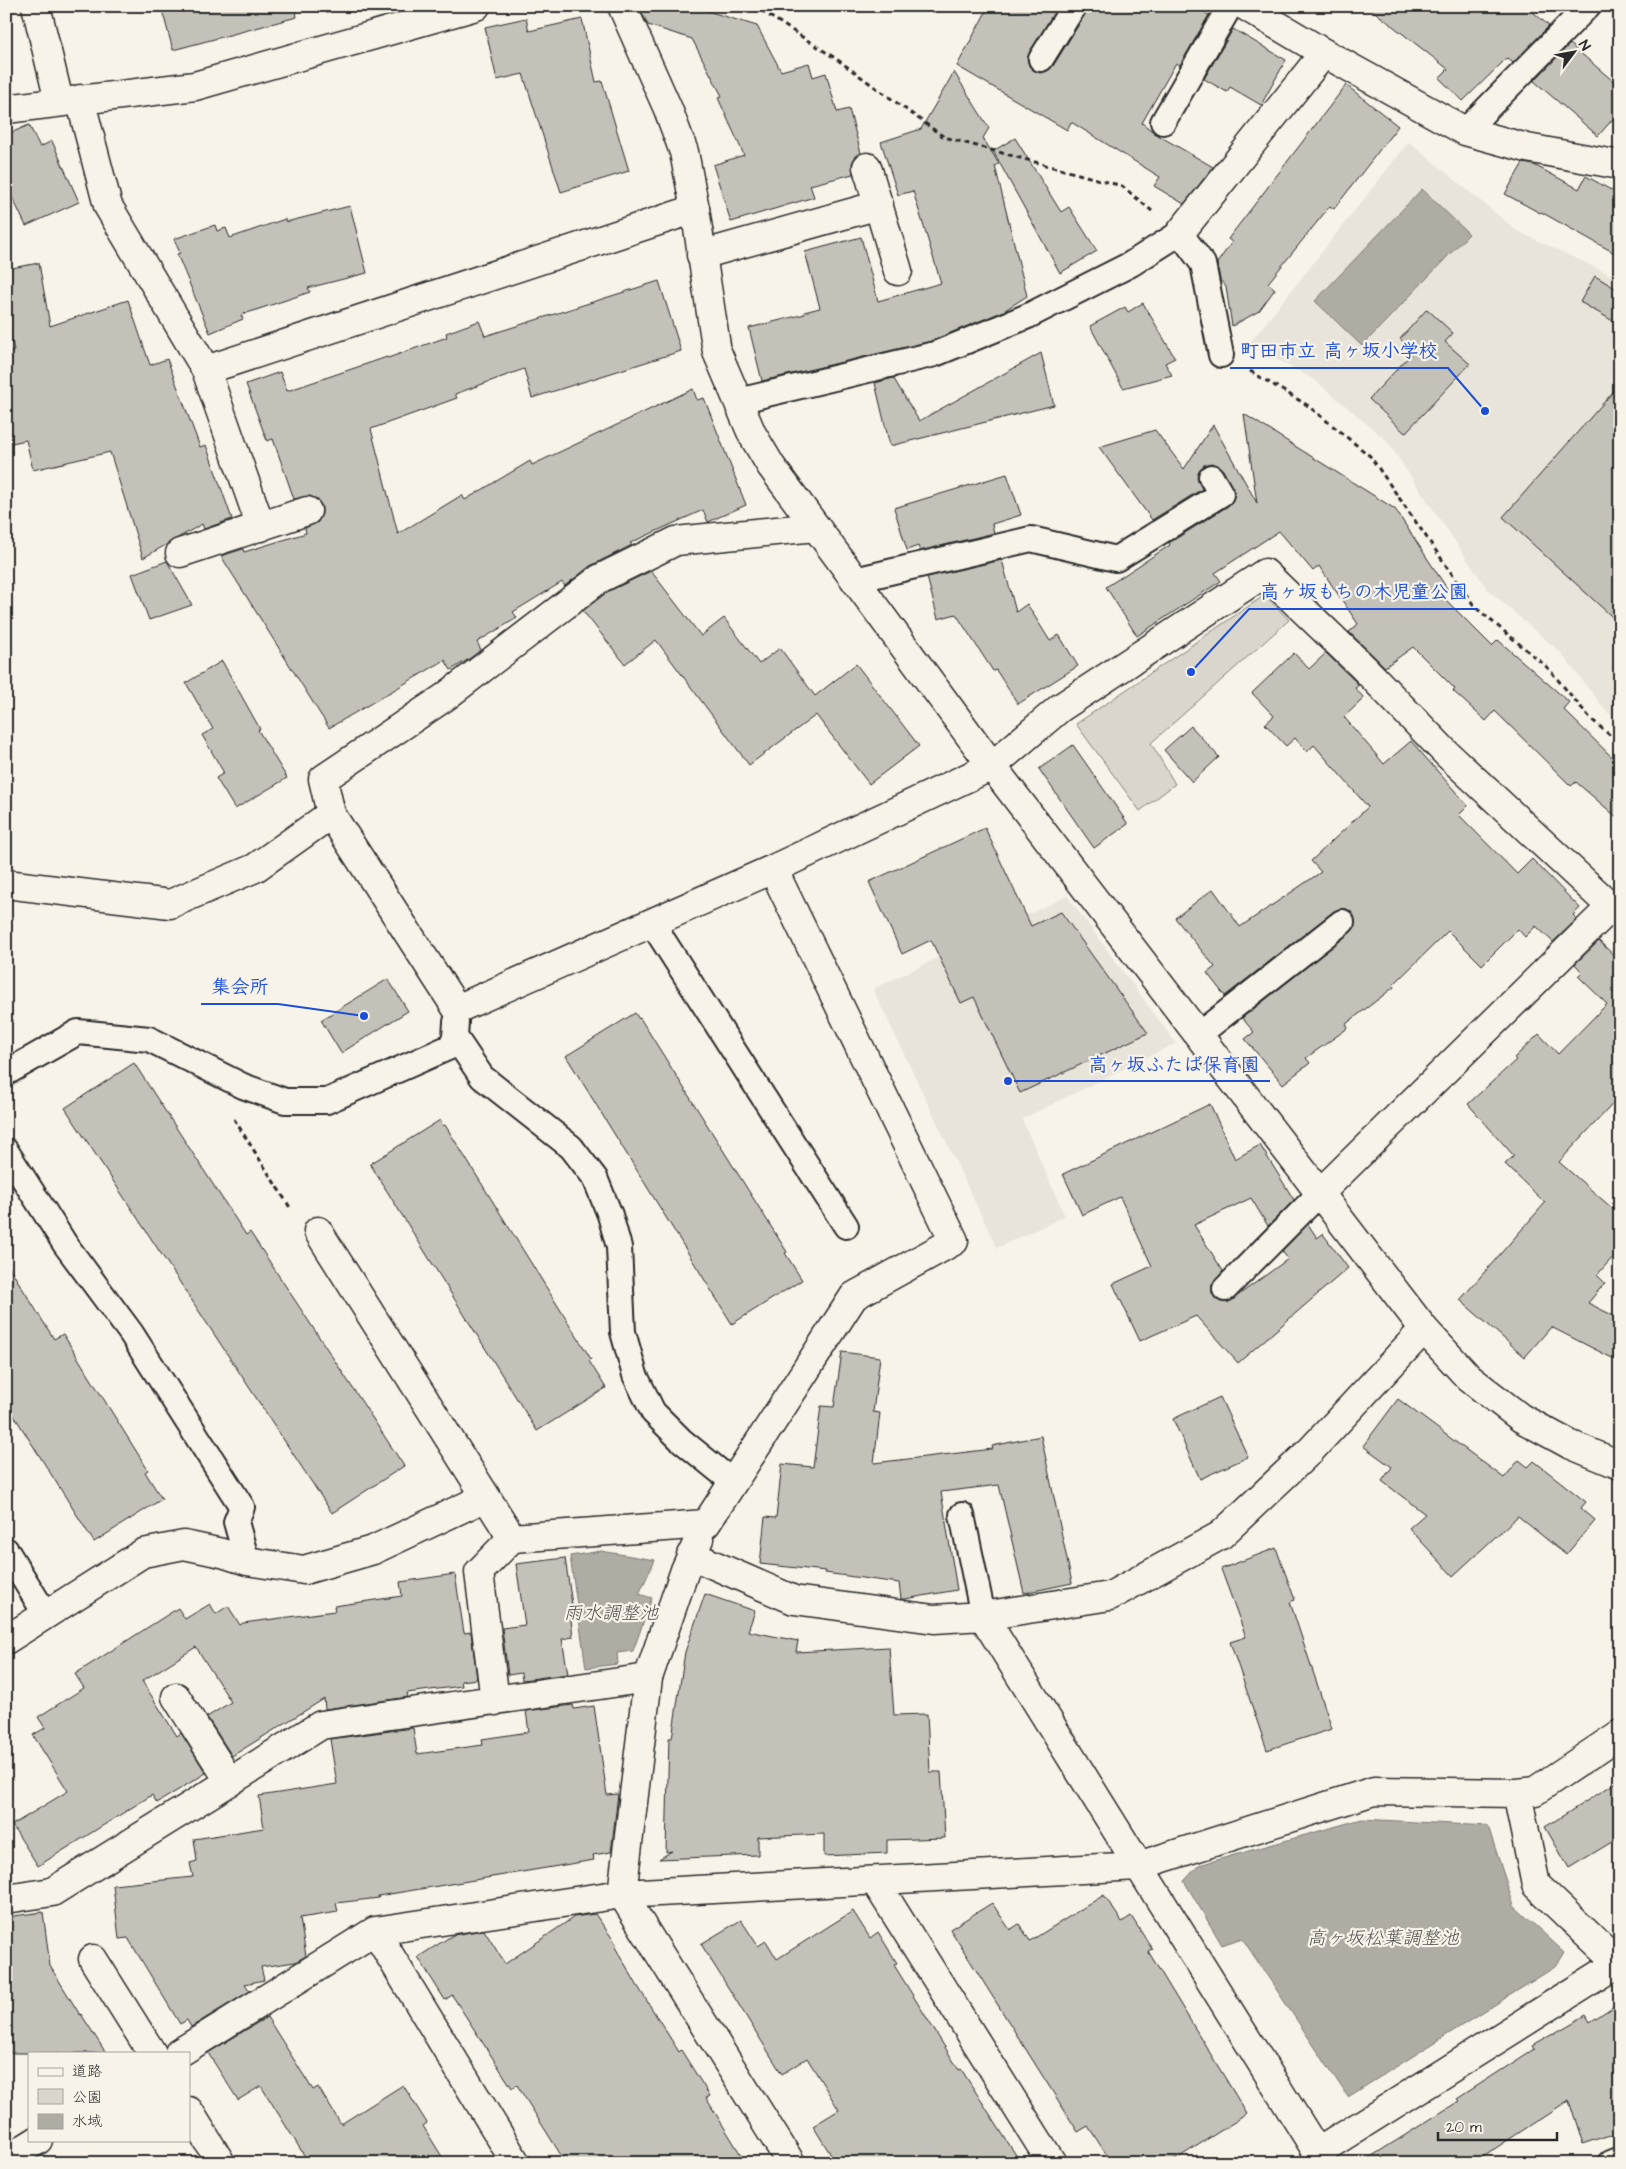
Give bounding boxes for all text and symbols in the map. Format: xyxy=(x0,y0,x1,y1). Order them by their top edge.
north arrow xyxy=(1548,28,1598,78)
text: N xyxy=(1573,37,1595,55)
callout: 町田市立 高ヶ坂小学校 xyxy=(1230,334,1448,368)
text: 町田市立 高ヶ坂小学校 xyxy=(1240,338,1438,365)
callout: 高ヶ坂もちの木児童公園 xyxy=(1249,575,1478,609)
text: 高ヶ坂もちの木児童公園 xyxy=(1260,579,1468,606)
callout: 集会所 xyxy=(201,970,278,1004)
text: 集会所 xyxy=(211,974,269,1001)
callout: 高ヶ坂ふたば保育園 xyxy=(1079,1047,1270,1081)
text: 高ヶ坂ふたば保育園 xyxy=(1088,1052,1260,1079)
water label: 雨水調整池 xyxy=(563,1600,659,1627)
water label: 高ヶ坂松葉調整池 xyxy=(1307,1925,1460,1952)
legend xyxy=(28,2052,190,2142)
text: 道路 xyxy=(72,2061,102,2082)
text: 公園 xyxy=(72,2087,102,2108)
scale bar xyxy=(1438,2109,1557,2141)
text: 水域 xyxy=(72,2111,102,2132)
text: 20 m xyxy=(1446,2117,1482,2138)

